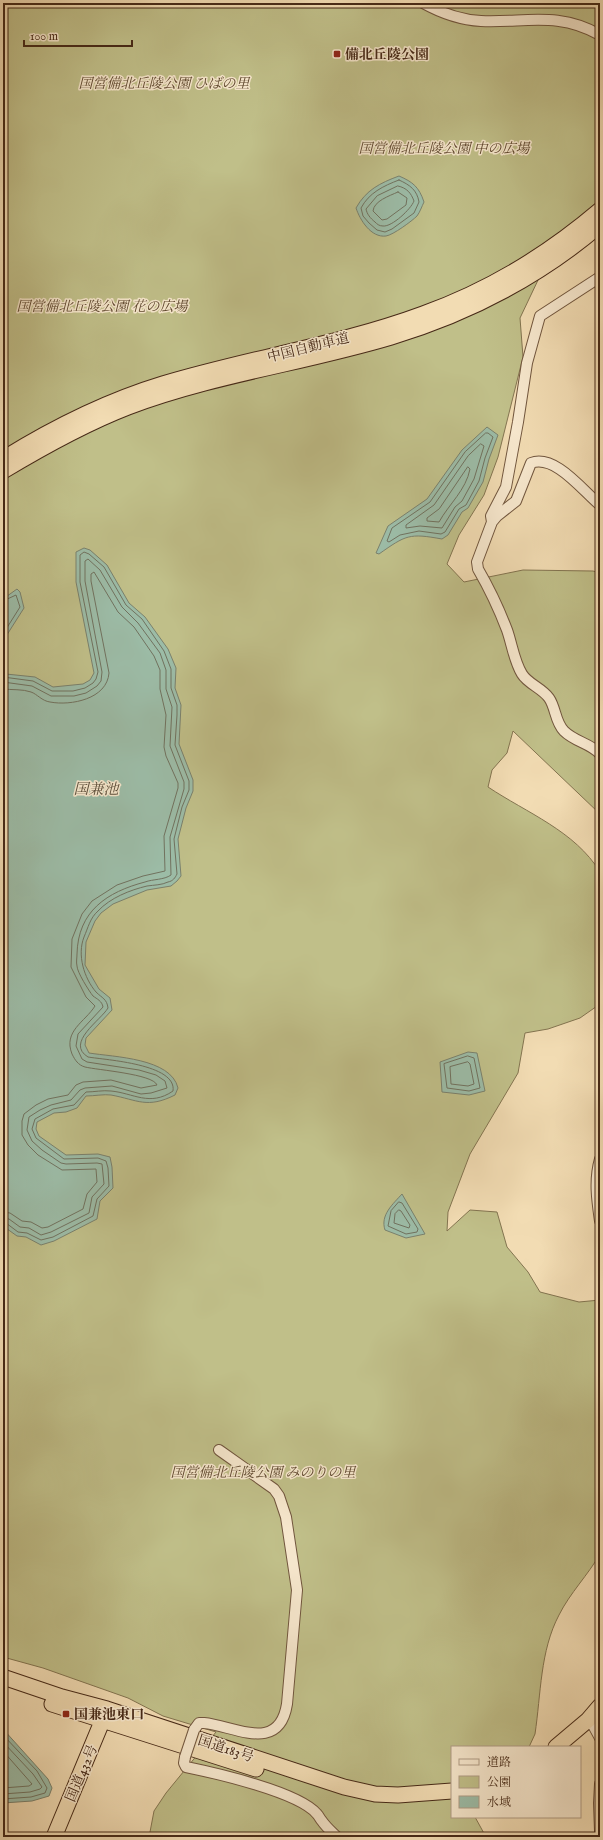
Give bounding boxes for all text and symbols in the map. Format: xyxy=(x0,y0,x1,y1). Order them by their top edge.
scale bar xyxy=(24,22,132,48)
text: 100 m xyxy=(30,29,58,44)
place label: 備北丘陵公園 xyxy=(345,46,429,64)
marker: 備北丘陵公園 xyxy=(332,49,342,59)
park label: 国営備北丘陵公園 ひばの里 xyxy=(79,75,250,93)
park label: 国営備北丘陵公園 中の広場 xyxy=(359,140,531,158)
park label: 国営備北丘陵公園 花の広場 xyxy=(17,298,189,316)
street label: 中国自動車道 xyxy=(265,329,351,367)
water label: 国兼池 xyxy=(73,780,120,799)
park label: 国営備北丘陵公園 みのりの里 xyxy=(171,1464,356,1482)
place label: 国兼池東口 xyxy=(74,1706,144,1724)
marker: 国兼池東口 xyxy=(61,1709,71,1719)
street label: 国道183号 xyxy=(195,1731,256,1766)
street label: 国道432号 xyxy=(62,1742,102,1805)
legend xyxy=(451,1746,581,1818)
text: 道路 xyxy=(487,1755,511,1770)
text: 公園 xyxy=(487,1775,511,1790)
text: 水域 xyxy=(487,1795,511,1810)

